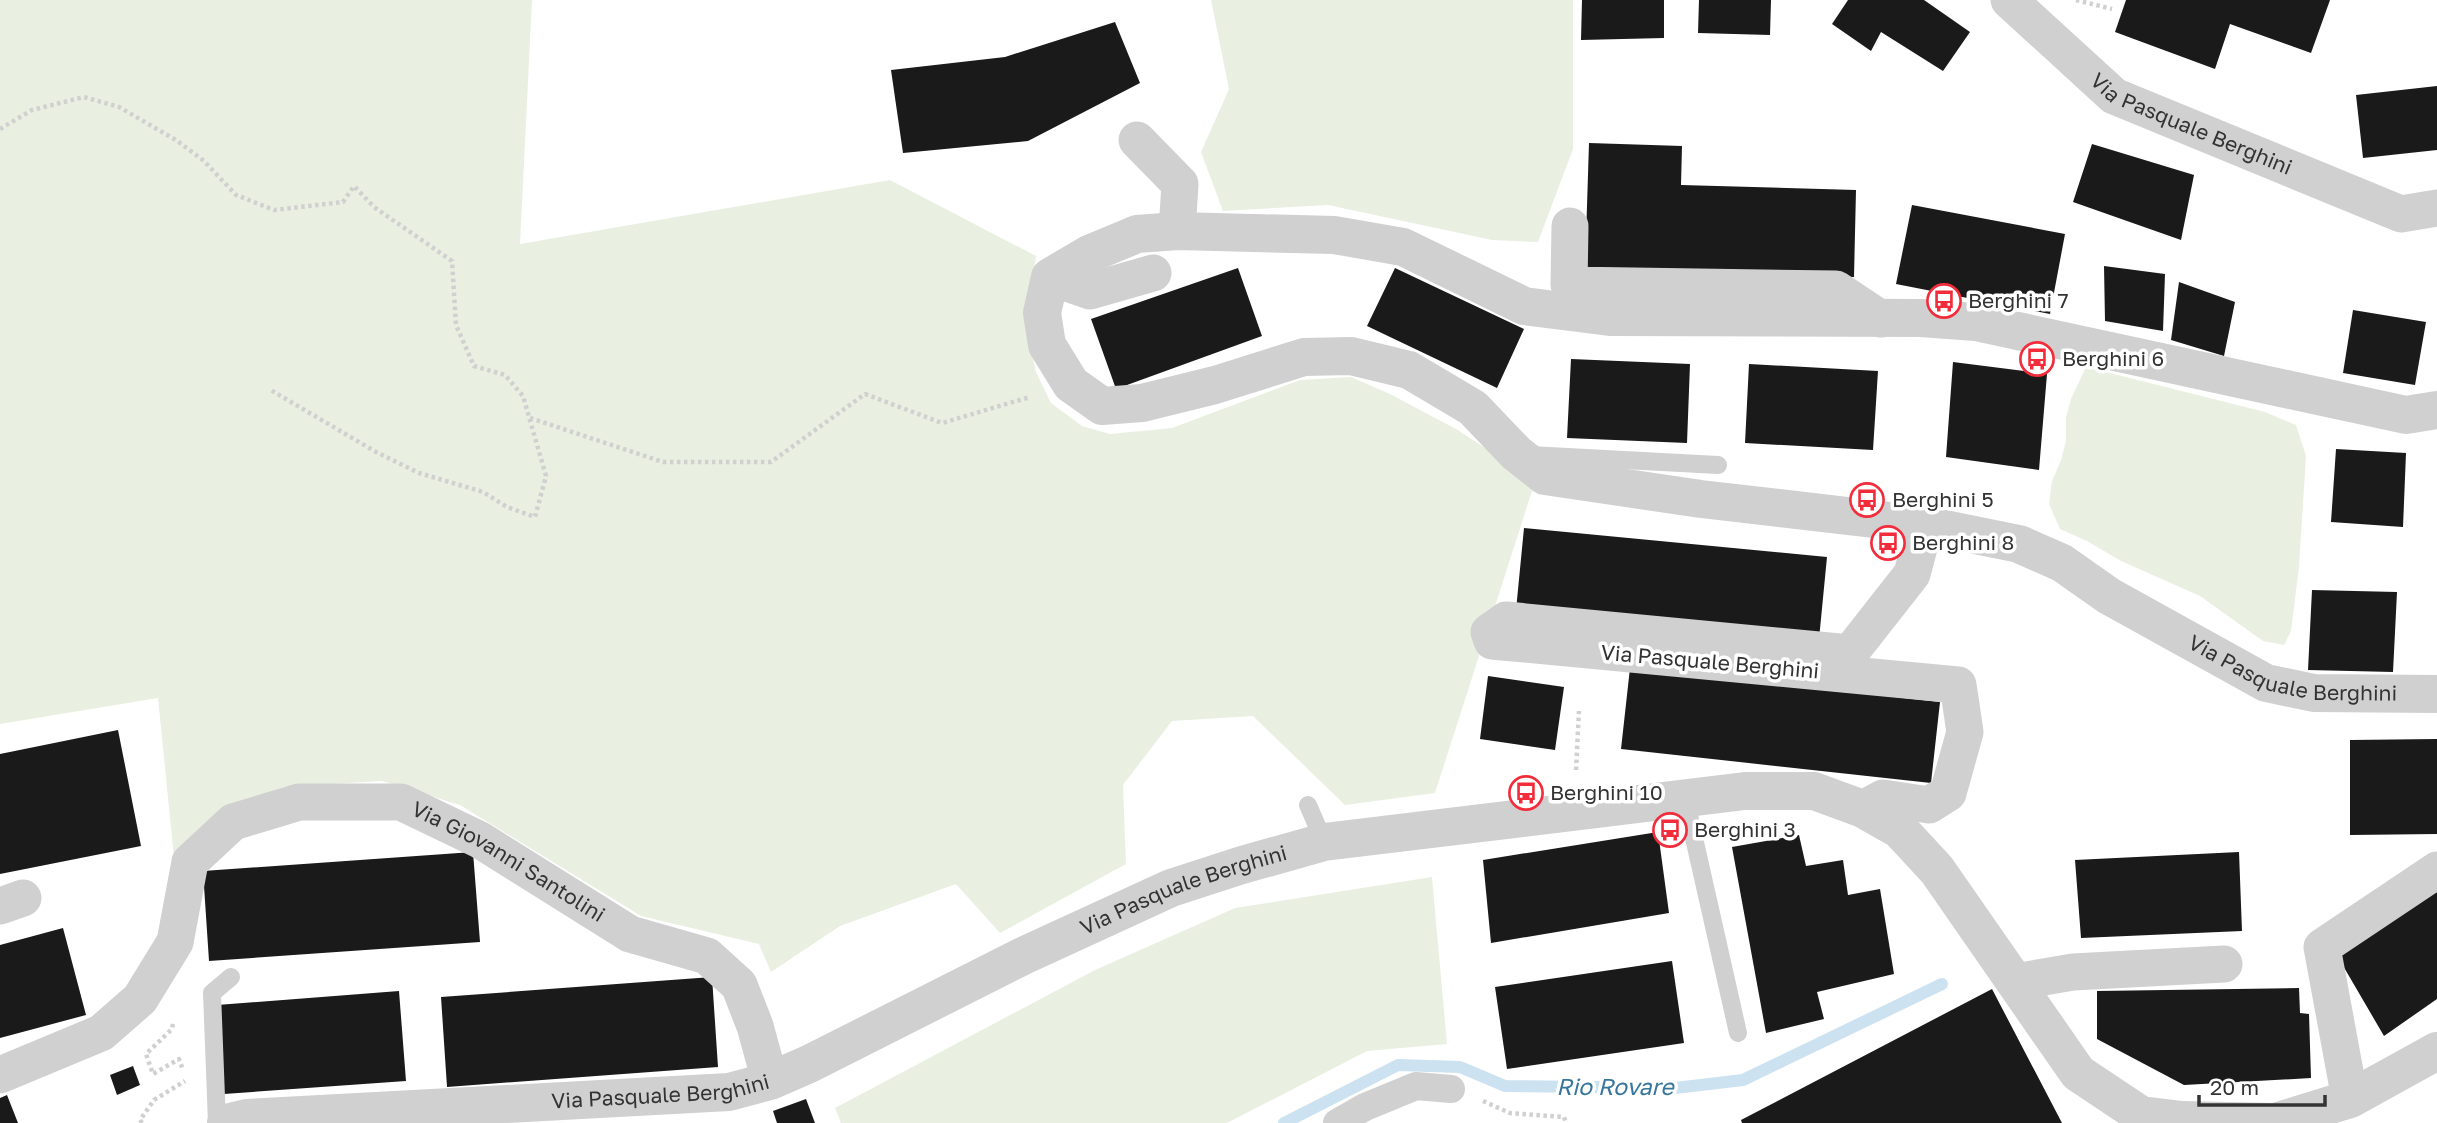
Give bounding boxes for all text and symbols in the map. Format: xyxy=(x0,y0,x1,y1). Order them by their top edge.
street label: Via Pasquale Berghini xyxy=(2085,67,2296,180)
bus stop icon: Berghini 7 xyxy=(1925,282,1963,320)
place label: Berghini 7 xyxy=(1968,287,2069,313)
bus stop icon: Berghini 6 xyxy=(2018,340,2056,378)
place label: Berghini 6 xyxy=(2062,345,2164,371)
bus stop icon: Berghini 5 xyxy=(1848,481,1886,519)
place label: Berghini 5 xyxy=(1892,486,1994,512)
bus stop icon: Berghini 8 xyxy=(1869,524,1907,562)
place label: Berghini 8 xyxy=(1912,529,2014,555)
street label: Via Pasquale Berghini xyxy=(2184,629,2397,706)
street label: Via Pasquale Berghini xyxy=(1600,639,1820,683)
bus stop icon: Berghini 10 xyxy=(1507,774,1545,812)
place label: Berghini 10 xyxy=(1550,779,1663,805)
street label: Via Giovanni Santolini xyxy=(408,795,610,927)
bus stop icon: Berghini 3 xyxy=(1651,811,1689,849)
place label: Berghini 3 xyxy=(1694,816,1796,842)
street label: Via Pasquale Berghini xyxy=(1076,839,1290,940)
scale bar xyxy=(2199,1064,2325,1108)
street label: Via Pasquale Berghini xyxy=(551,1068,772,1114)
water label: Rio Rovare xyxy=(1556,1072,1675,1100)
text: 20 m xyxy=(2210,1074,2259,1100)

